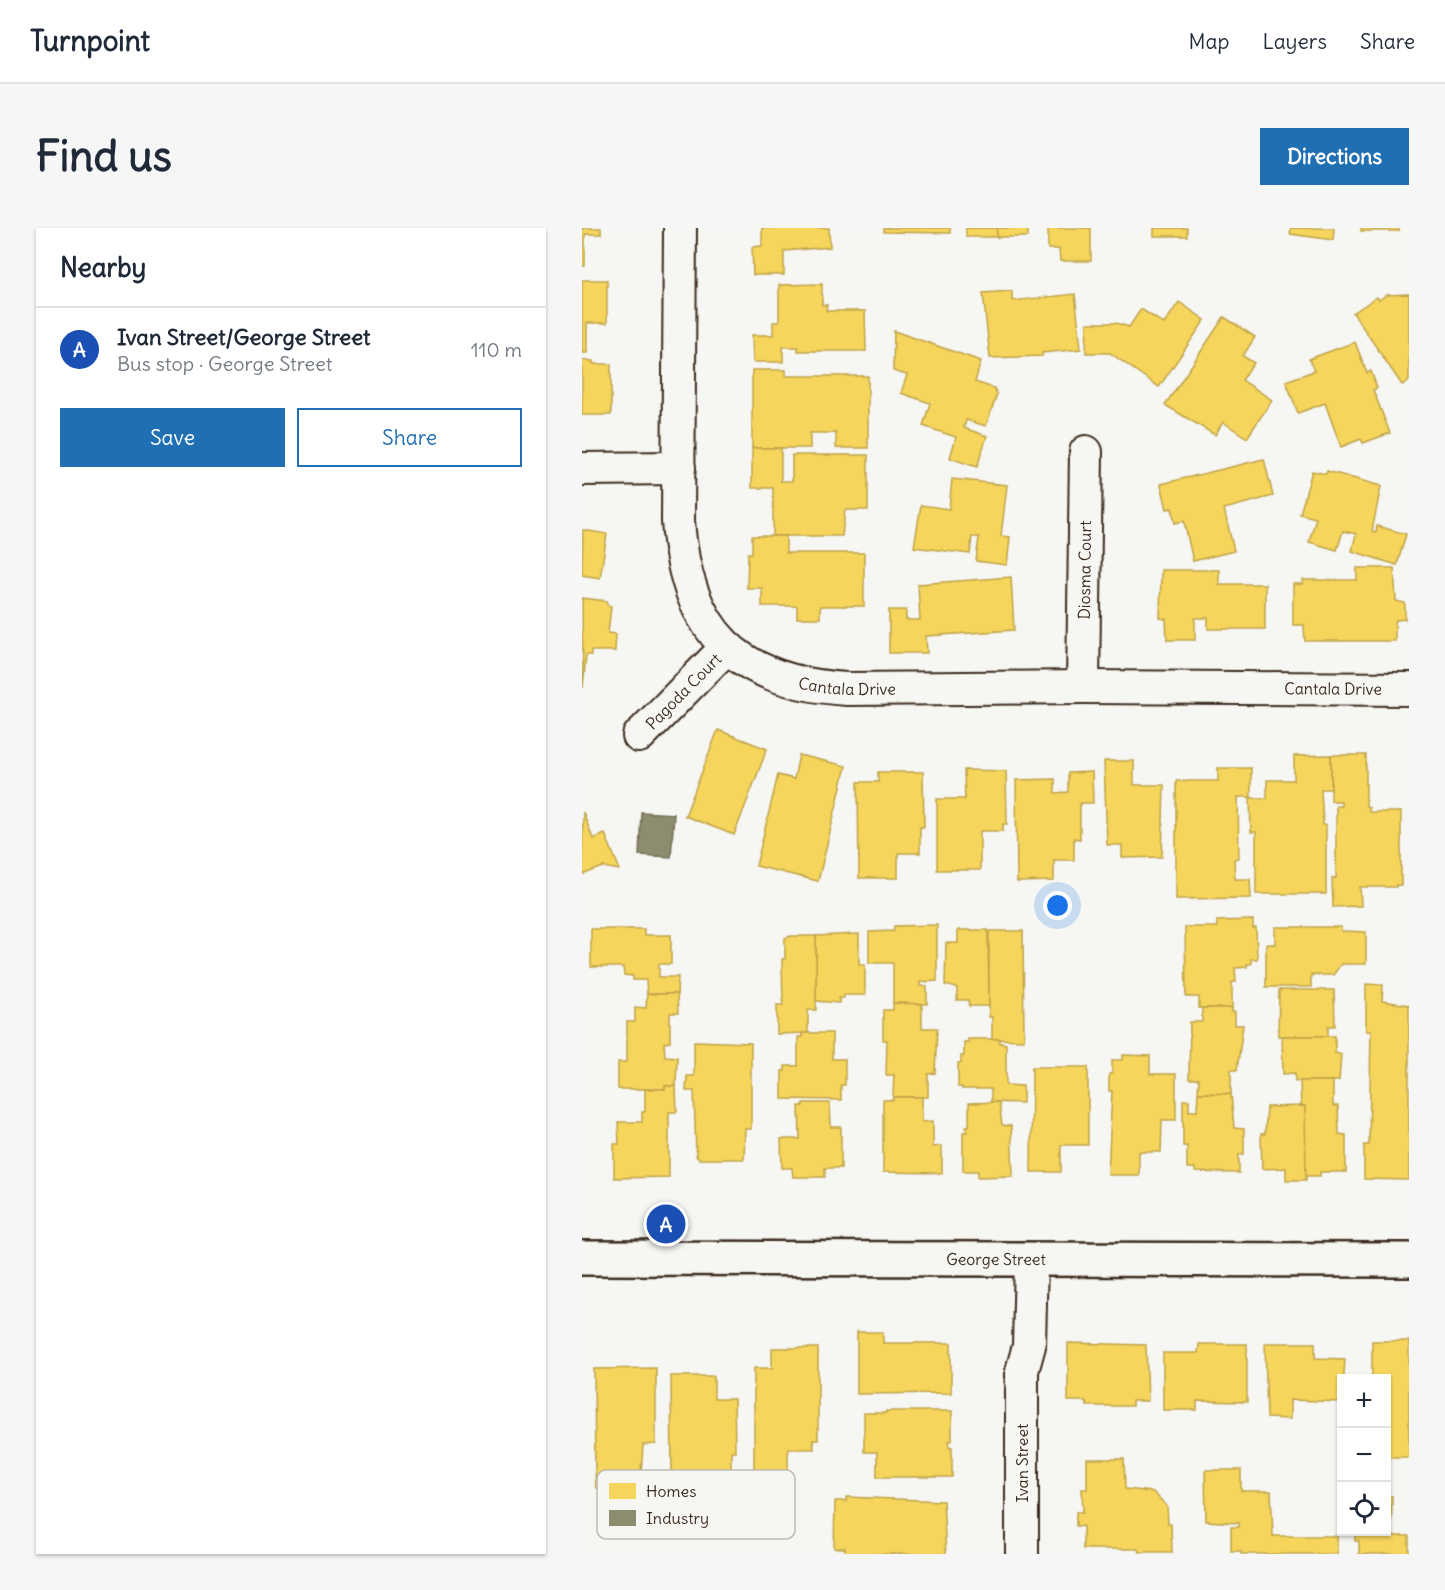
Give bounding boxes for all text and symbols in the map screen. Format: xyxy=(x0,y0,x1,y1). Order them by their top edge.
text: Turnpoint xyxy=(30,23,150,59)
text: Map xyxy=(1189,28,1229,55)
text: Layers xyxy=(1262,28,1327,55)
text: Share xyxy=(1360,28,1415,55)
button: Directions xyxy=(1260,128,1409,185)
text: Find us xyxy=(36,130,172,182)
text: Nearby xyxy=(60,251,146,284)
text: Ivan Street/George Street xyxy=(117,323,371,351)
text: A xyxy=(73,337,86,362)
text: 110 m xyxy=(471,337,522,362)
text: Bus stop · George Street xyxy=(117,351,333,376)
button: Save xyxy=(60,408,285,467)
button: Share xyxy=(297,408,522,467)
street label: Diosma Court xyxy=(1074,520,1095,620)
street label: Pagoda Court xyxy=(641,648,726,734)
street label: Cantala Drive xyxy=(797,673,896,699)
street label: Cantala Drive xyxy=(1284,678,1382,699)
your location xyxy=(1043,891,1072,920)
pin: A xyxy=(646,1202,686,1246)
street label: George Street xyxy=(946,1249,1046,1269)
map controls xyxy=(1337,1374,1391,1536)
button: + xyxy=(1337,1374,1391,1428)
street label: Ivan Street xyxy=(1012,1423,1032,1502)
button: − xyxy=(1337,1428,1391,1482)
legend xyxy=(597,1470,795,1539)
text: Homes xyxy=(646,1481,696,1501)
button: locate xyxy=(1337,1482,1391,1536)
text: Industry xyxy=(646,1508,709,1528)

